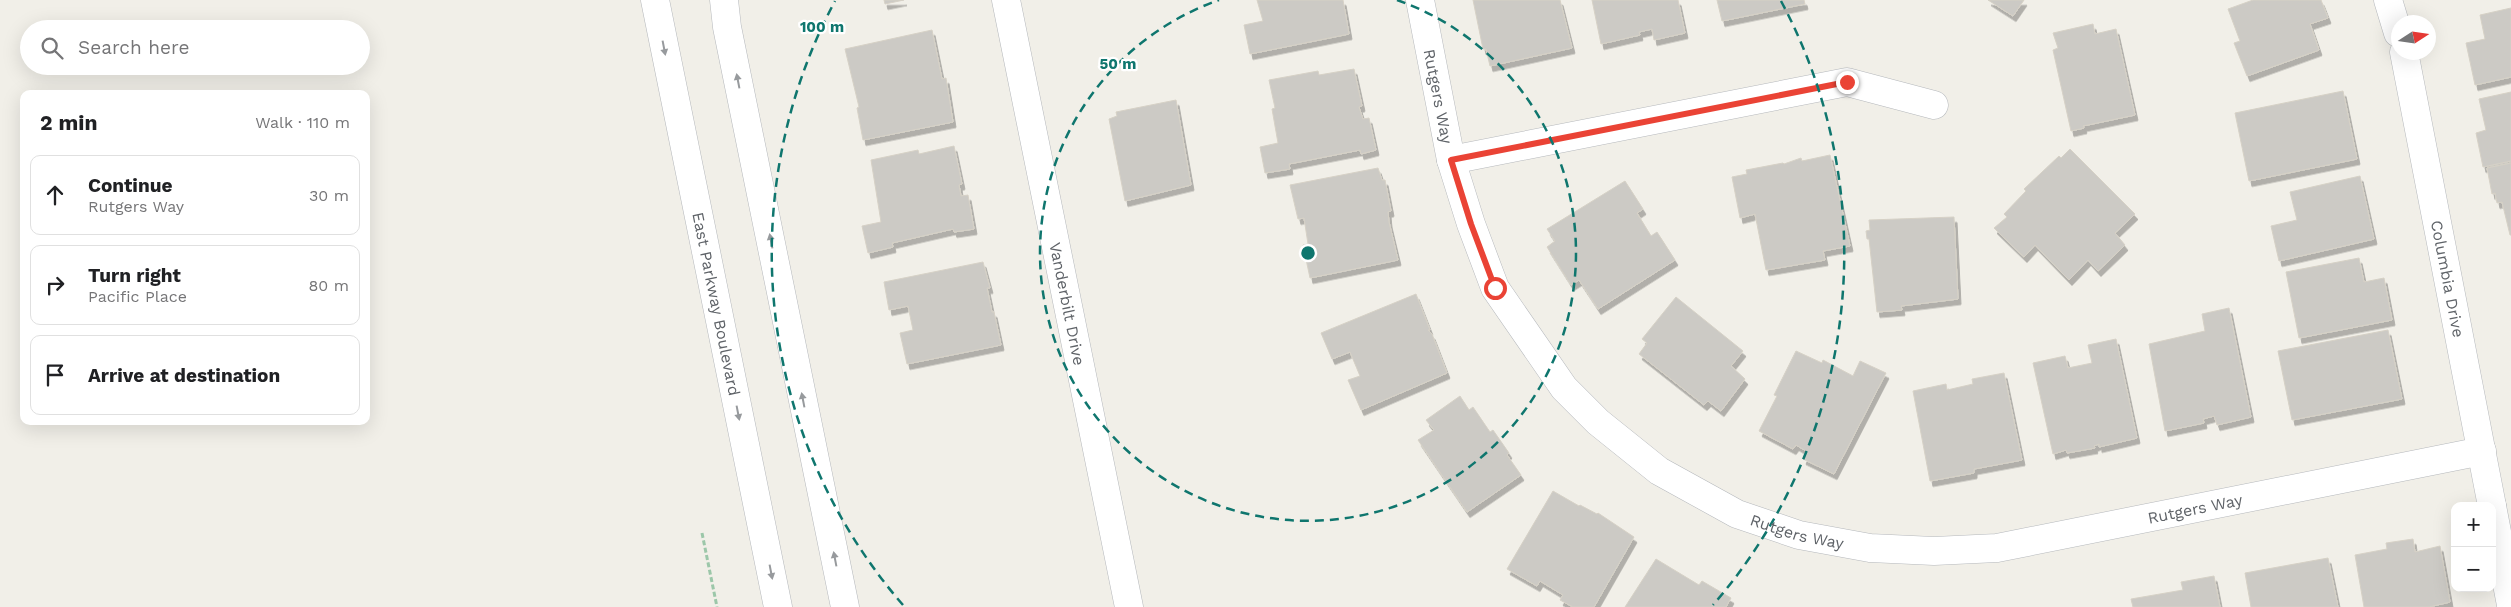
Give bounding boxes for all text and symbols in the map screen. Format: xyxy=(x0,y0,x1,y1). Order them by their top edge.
north arrow xyxy=(2391,15,2436,60)
text: 100 m xyxy=(800,18,844,36)
search box xyxy=(20,20,370,75)
icon: search xyxy=(38,34,66,62)
text: Search here xyxy=(78,36,189,59)
one-way arrow xyxy=(661,40,669,56)
street label: Rutgers Way xyxy=(1420,47,1457,146)
text: 50 m xyxy=(1100,55,1136,73)
route end xyxy=(1836,71,1859,94)
one-way arrow xyxy=(734,74,742,89)
text: 2 min xyxy=(40,110,97,135)
text: Walk · 110 m xyxy=(255,113,350,132)
text: Continue xyxy=(88,174,172,197)
icon: ahead xyxy=(41,181,69,209)
text: 30 m xyxy=(309,186,349,205)
text: Rutgers Way xyxy=(88,197,184,216)
street label: East Parkway Boulevard xyxy=(689,210,744,397)
street label: Columbia Drive xyxy=(2427,219,2469,339)
one-way arrow xyxy=(766,232,774,248)
street label: Vanderbilt Drive xyxy=(1046,241,1089,367)
centre of rings xyxy=(1299,244,1317,262)
text: Turn right xyxy=(88,264,181,287)
icon: right xyxy=(41,271,69,299)
text: 80 m xyxy=(308,276,349,295)
route start xyxy=(1484,277,1507,300)
text: Pacific Place xyxy=(88,287,187,306)
icon: arrive xyxy=(41,361,69,389)
text: Arrive at destination xyxy=(88,364,280,387)
one-way arrow xyxy=(799,392,807,408)
one-way arrow xyxy=(735,405,743,421)
street label: Rutgers Way xyxy=(2146,490,2245,527)
map controls xyxy=(2451,502,2496,592)
button: + xyxy=(2451,502,2496,547)
street label: Rutgers Way xyxy=(1748,510,1846,553)
button: − xyxy=(2451,547,2496,592)
one-way arrow xyxy=(831,552,839,567)
one-way arrow xyxy=(767,565,775,581)

